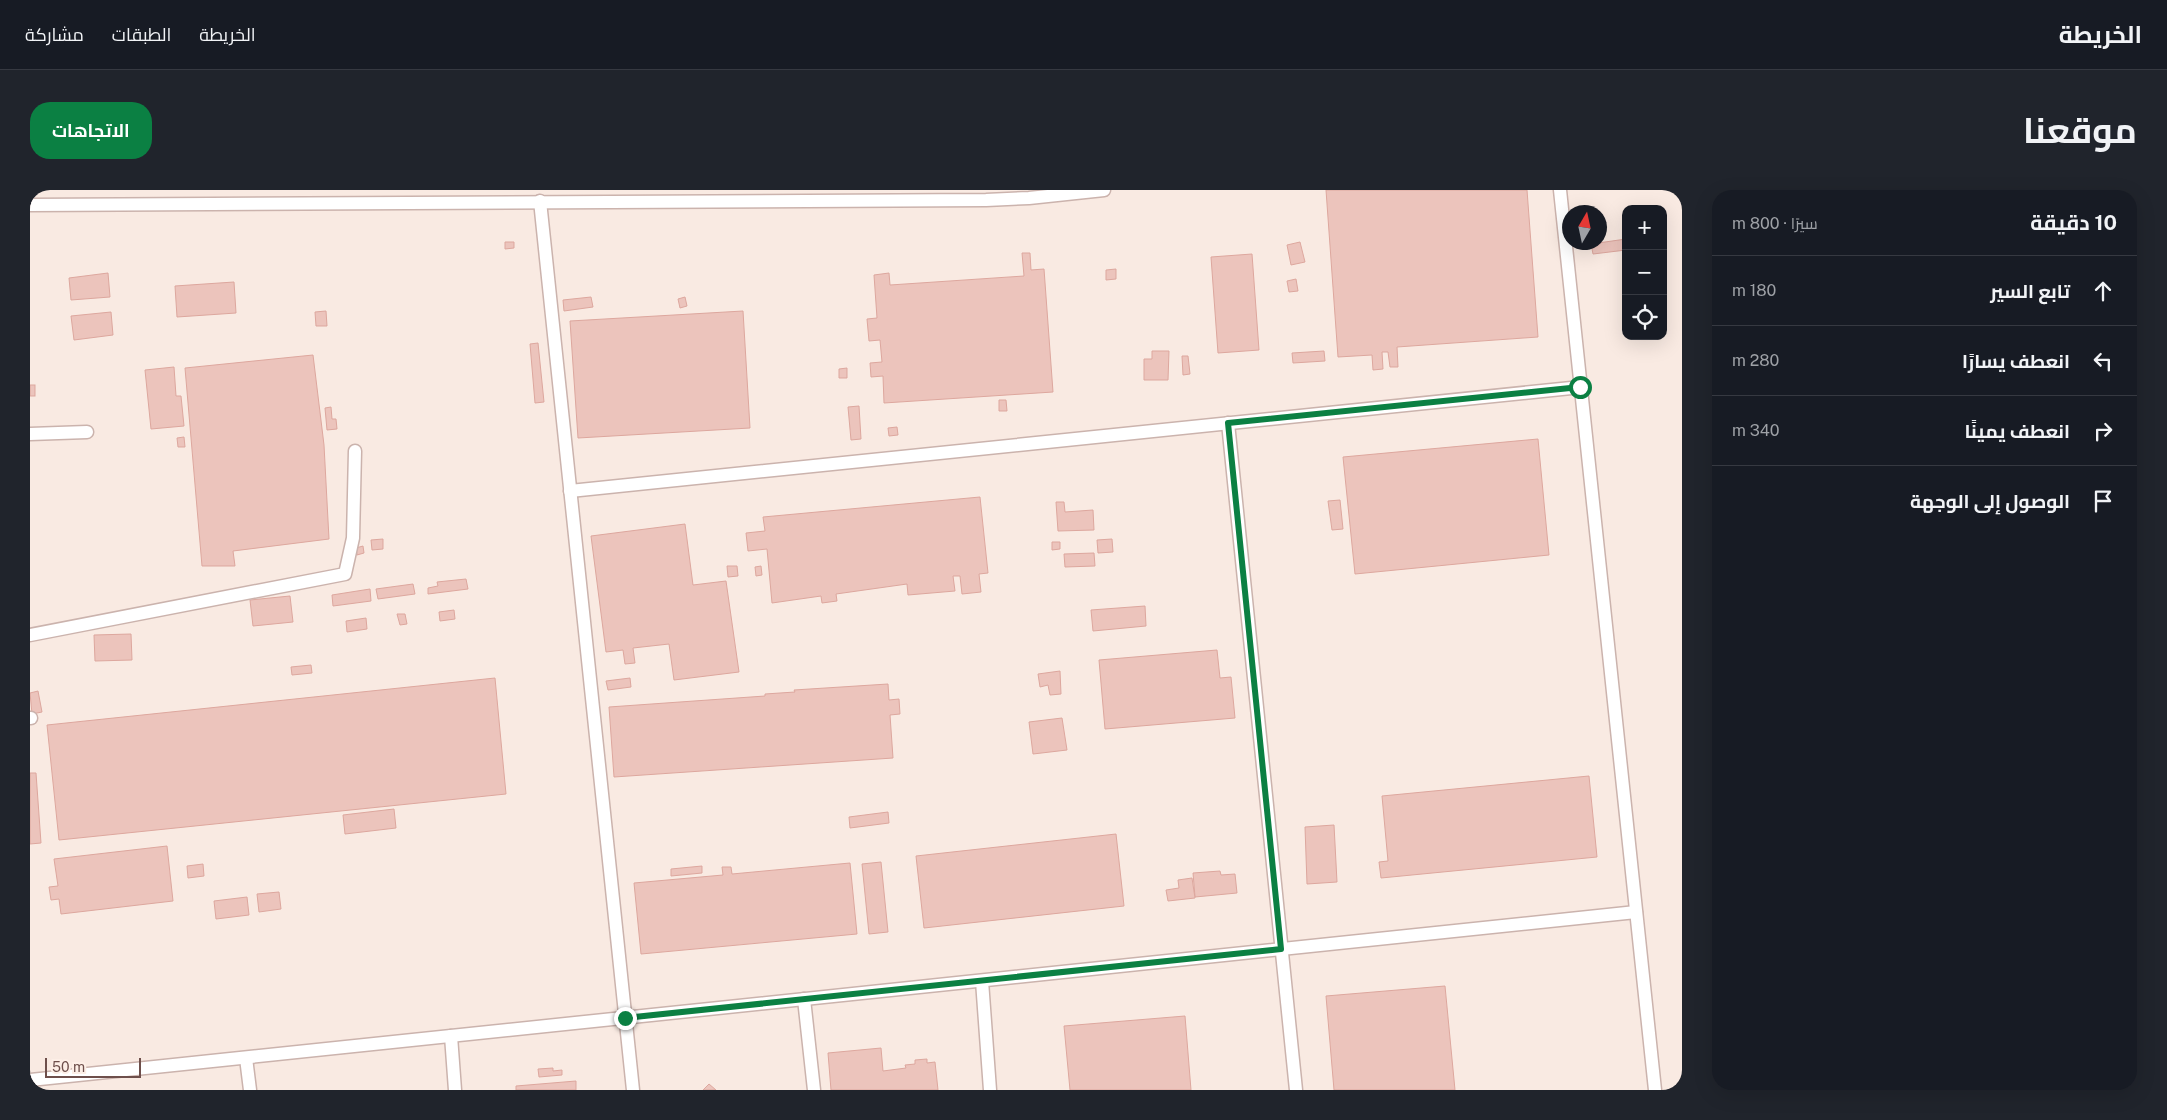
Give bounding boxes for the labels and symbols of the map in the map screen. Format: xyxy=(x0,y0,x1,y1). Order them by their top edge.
north arrow xyxy=(1562,205,1607,250)
route start xyxy=(1569,376,1592,399)
route end xyxy=(614,1007,637,1030)
scale bar xyxy=(45,1055,141,1078)

